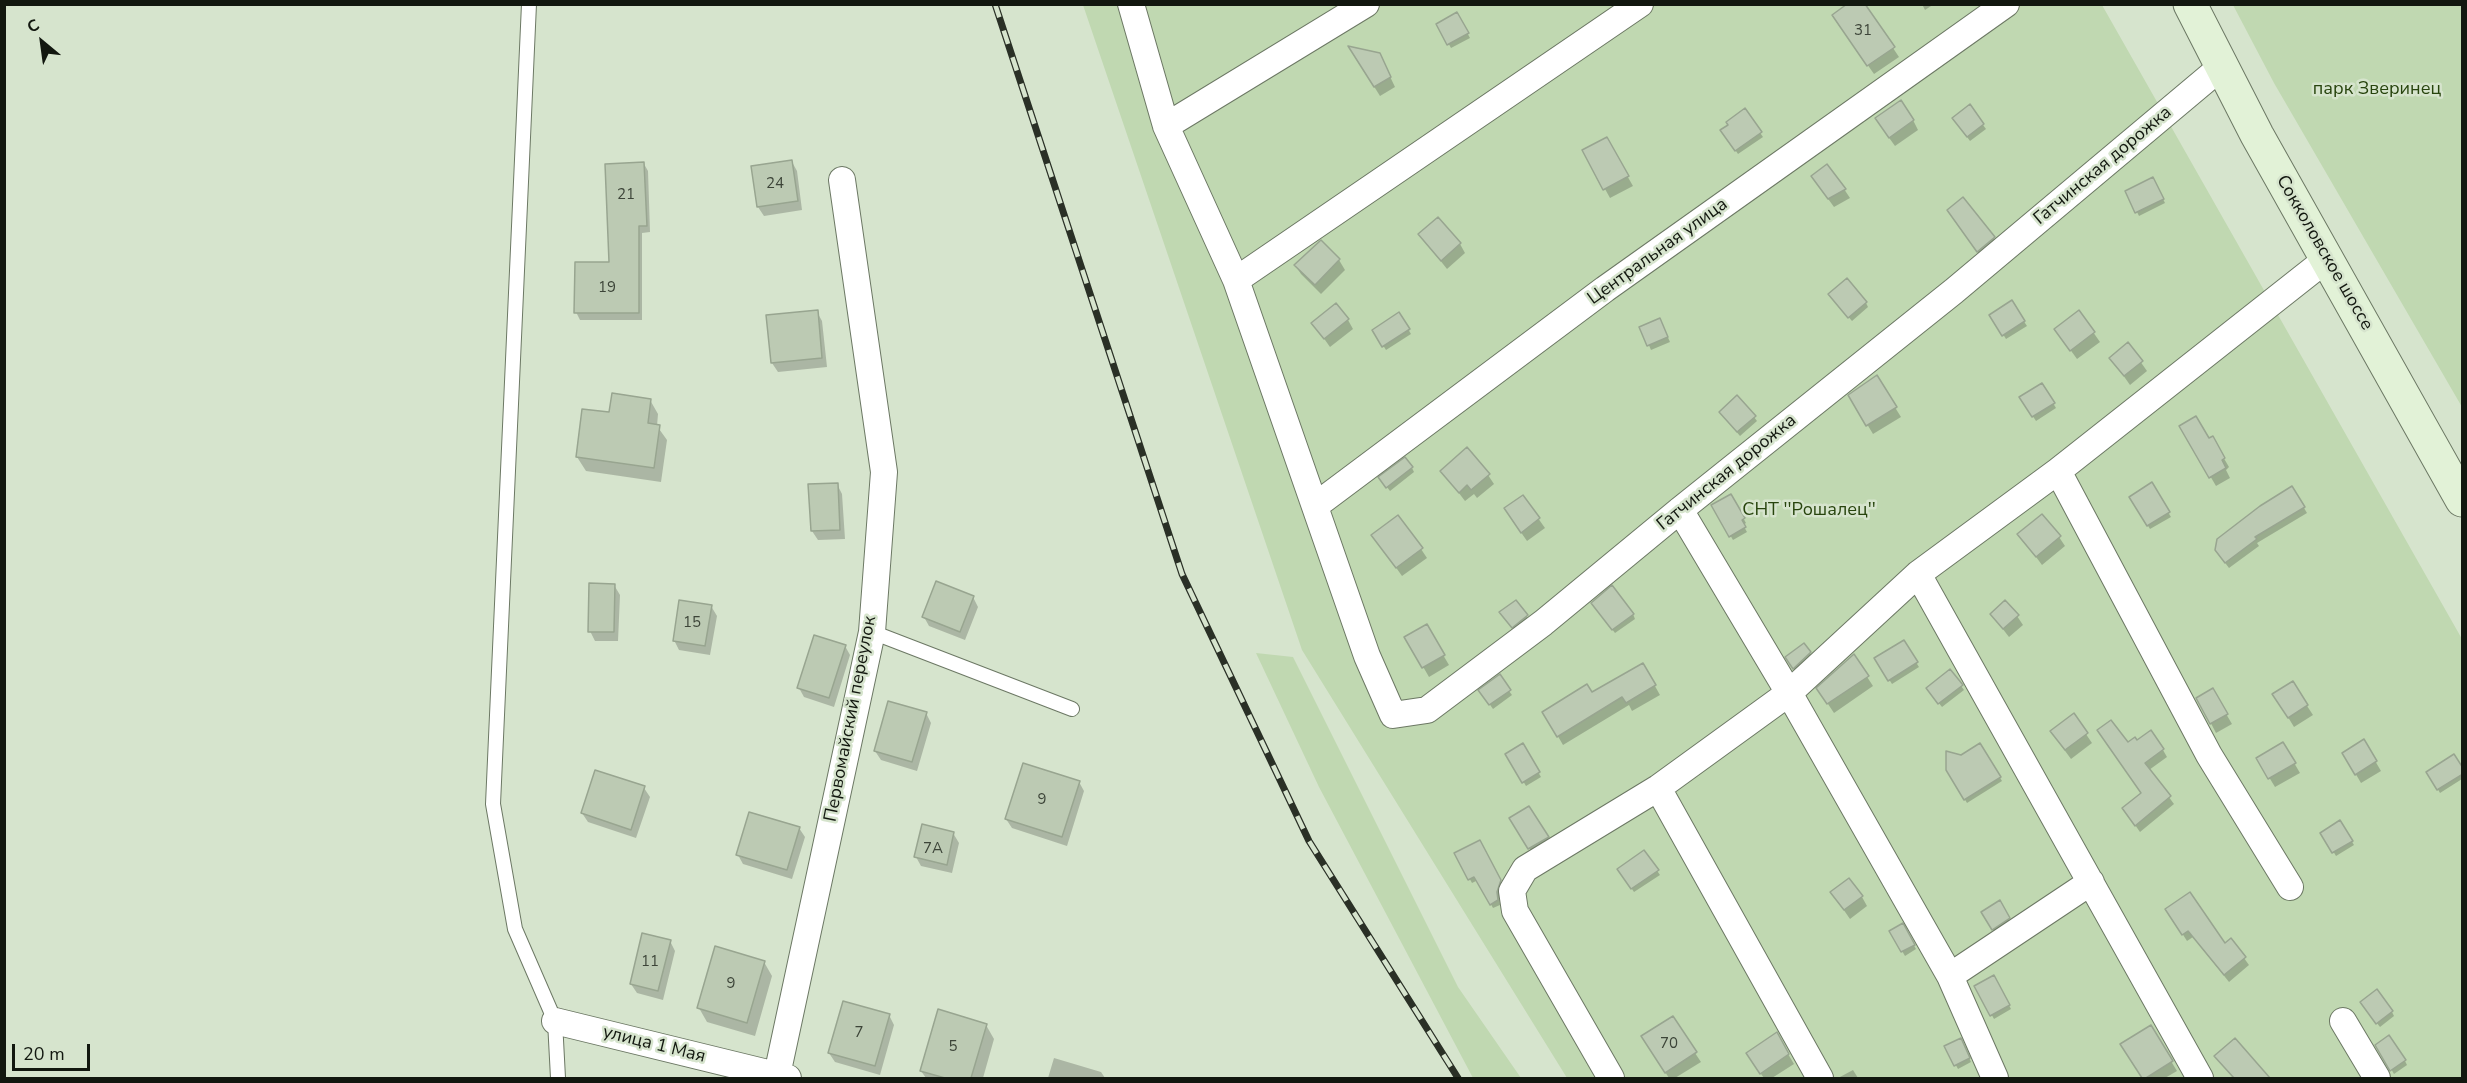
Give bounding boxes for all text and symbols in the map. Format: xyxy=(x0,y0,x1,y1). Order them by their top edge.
north arrow xyxy=(12,12,72,72)
text: С xyxy=(23,14,43,39)
house number: 31 xyxy=(1854,22,1872,40)
park label: парк Зверинец xyxy=(2313,79,2441,101)
street label: Гатчинская дорожка xyxy=(2030,102,2176,230)
street label: Сокколовское шоссе xyxy=(2271,172,2377,334)
house number: 24 xyxy=(766,175,784,193)
house number: 21 xyxy=(617,186,635,204)
street label: Центральная улица xyxy=(1584,194,1732,310)
house number: 19 xyxy=(598,279,616,297)
street label: Гатчинская дорожка xyxy=(1653,410,1801,536)
park label: СНТ ''Рошалец'' xyxy=(1742,500,1876,522)
house number: 15 xyxy=(683,614,701,632)
street label: Первомайский переулок xyxy=(820,614,882,824)
house number: 9 xyxy=(1038,791,1046,809)
house number: 7А xyxy=(923,840,943,858)
house number: 11 xyxy=(641,953,659,971)
house number: 9 xyxy=(727,975,735,993)
street label: улица 1 Мая xyxy=(600,1022,708,1068)
house number: 7 xyxy=(855,1024,863,1042)
scale bar xyxy=(15,1032,93,1070)
house number: 70 xyxy=(1660,1035,1678,1053)
house number: 5 xyxy=(949,1038,957,1056)
text: 20 m xyxy=(23,1042,65,1066)

